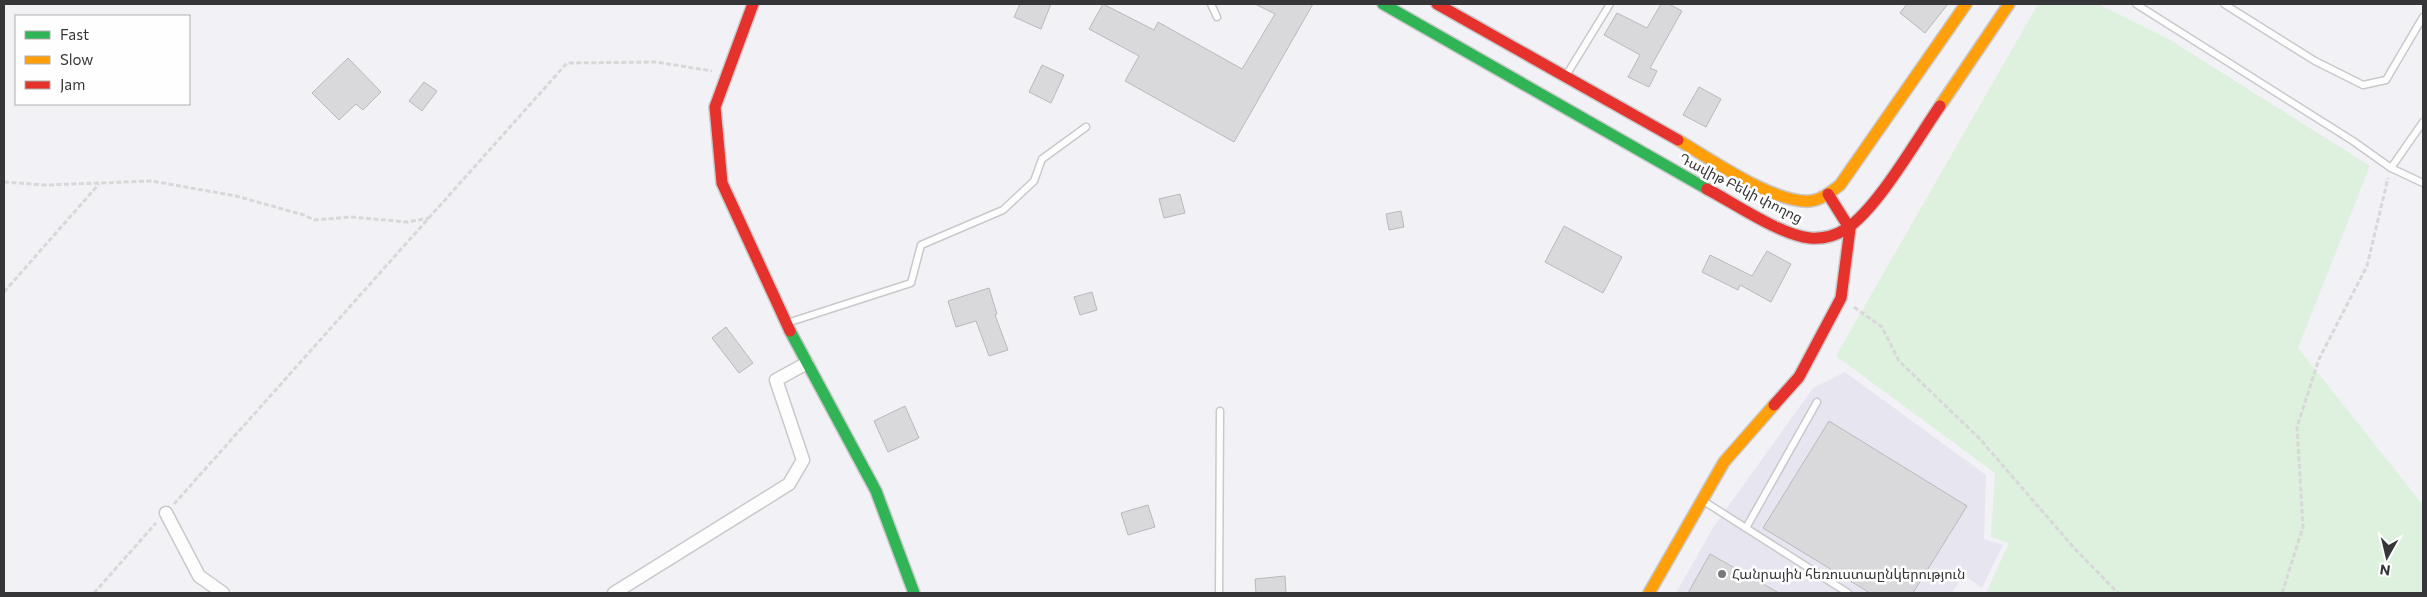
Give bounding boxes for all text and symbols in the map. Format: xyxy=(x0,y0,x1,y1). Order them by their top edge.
legend xyxy=(15,15,190,105)
text: Fast xyxy=(60,25,89,43)
text: Slow xyxy=(60,50,93,68)
text: Jam xyxy=(60,75,85,93)
street label: Դավիթ Բեկի փողոց xyxy=(1677,149,1806,226)
north arrow xyxy=(2362,532,2412,582)
text: N xyxy=(2379,561,2392,580)
place label: Հանրային հեռուստաընկերություն xyxy=(1732,565,1965,582)
marker: Հանրային հեռուստաընկերություն xyxy=(1716,568,1728,580)

